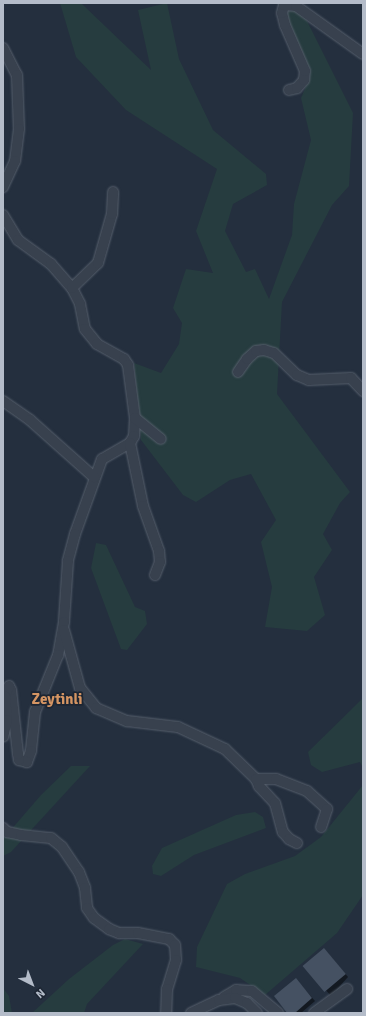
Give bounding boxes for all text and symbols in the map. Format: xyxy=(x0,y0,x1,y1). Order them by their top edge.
district label: Zeytinli xyxy=(31,691,83,709)
north arrow xyxy=(12,964,52,1004)
text: N xyxy=(33,986,48,1001)

